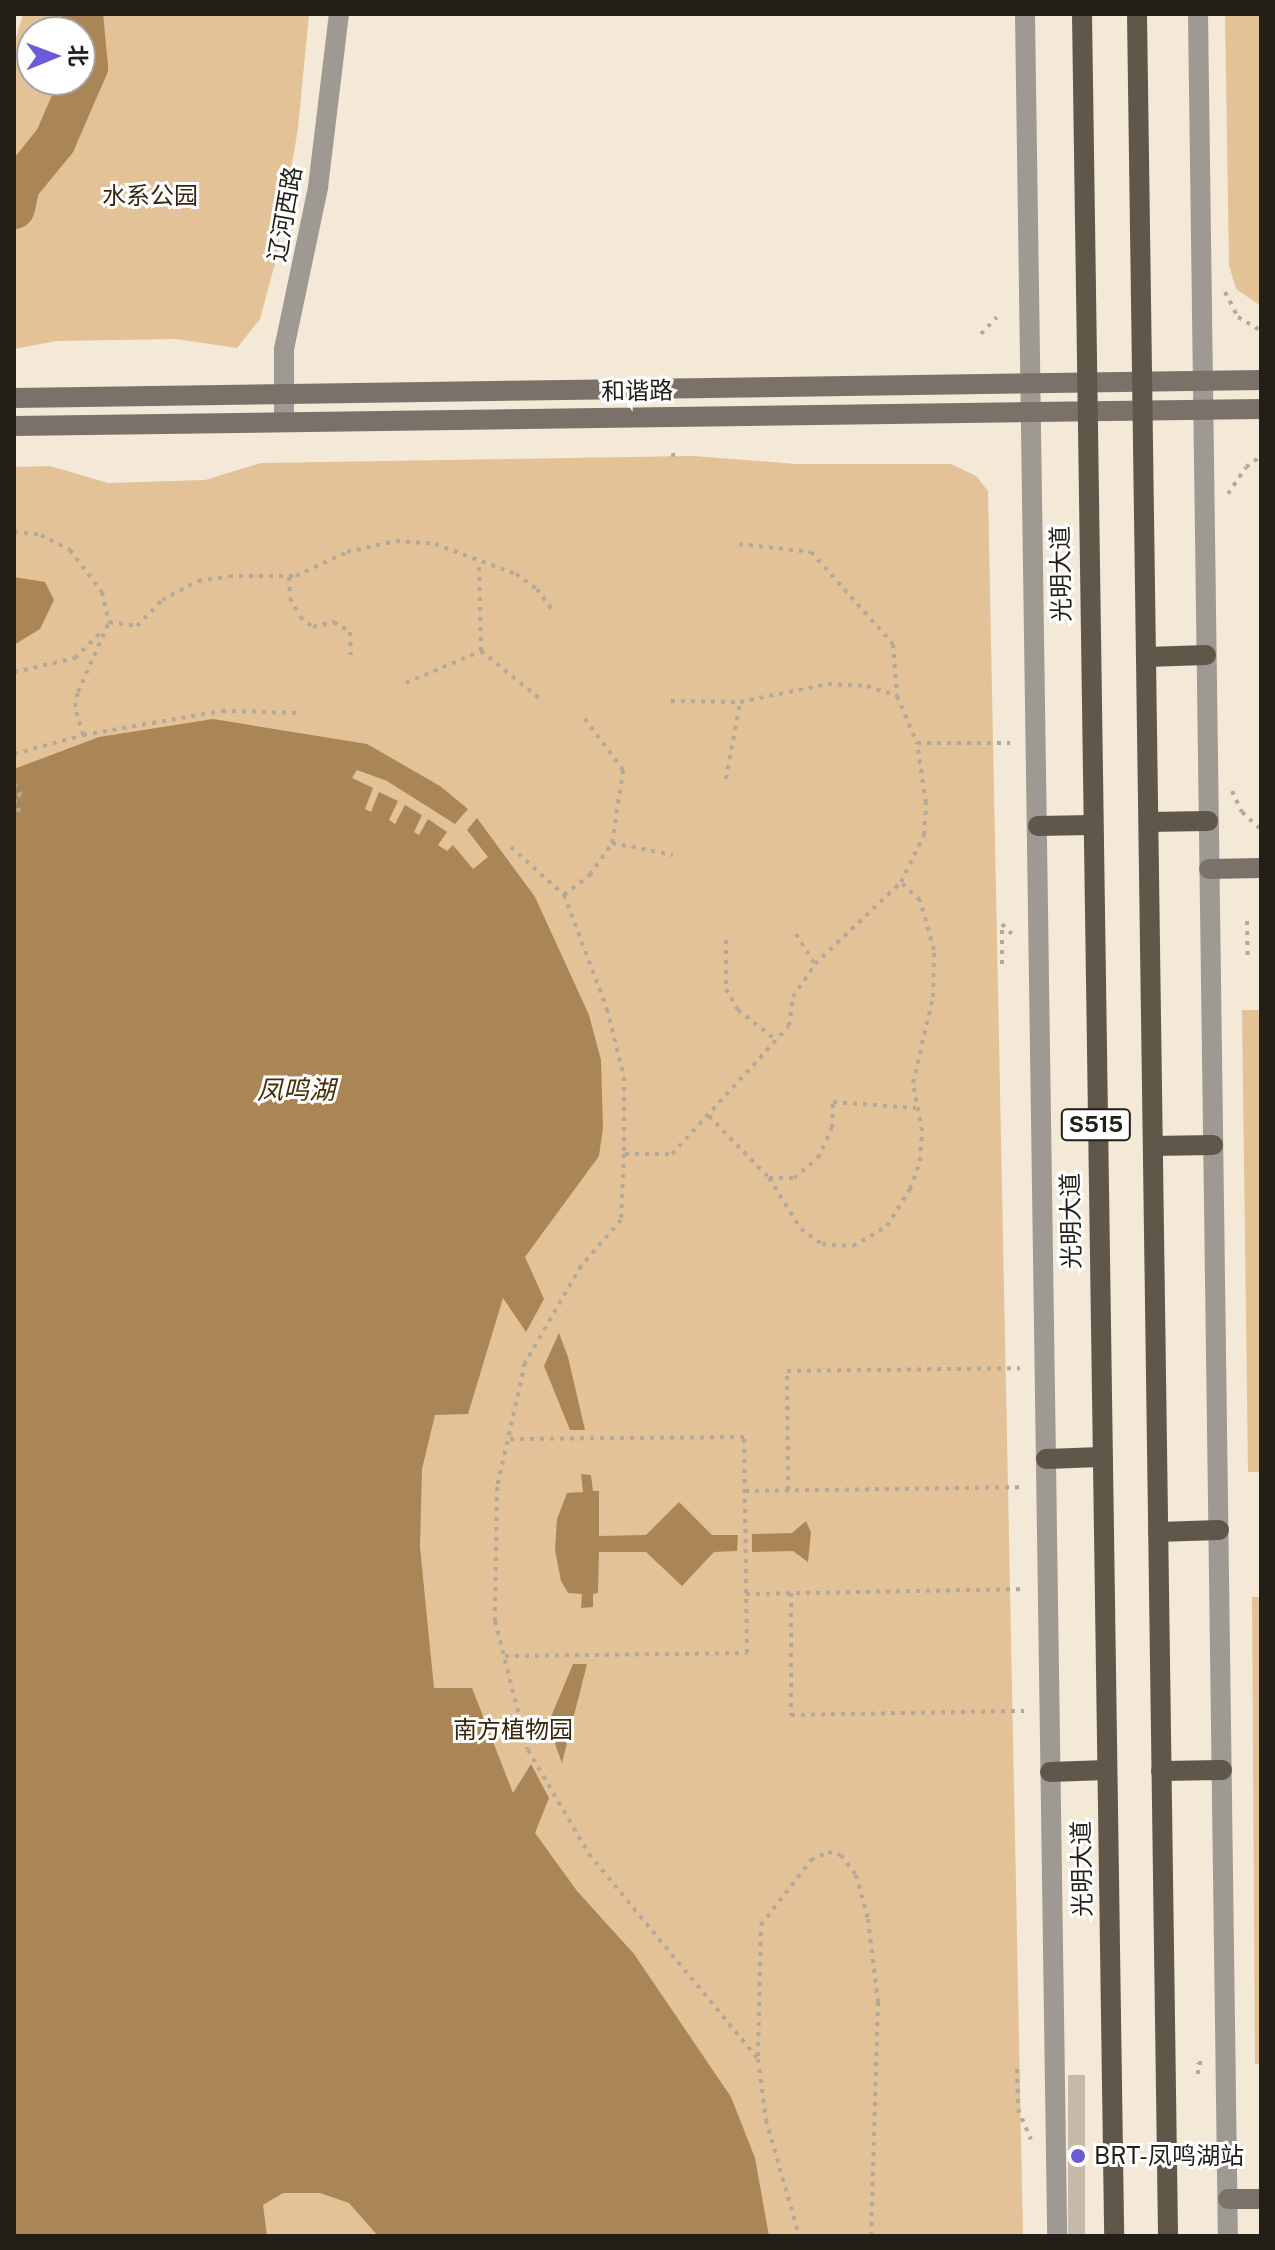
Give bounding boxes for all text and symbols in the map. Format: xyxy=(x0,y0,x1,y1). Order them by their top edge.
north arrow xyxy=(16,16,96,96)
text: 北 xyxy=(65,44,91,67)
street label: 辽河西路 xyxy=(262,164,308,264)
park label: 水系公园 xyxy=(102,182,198,210)
street label: 和谐路 xyxy=(601,376,673,406)
street label: 光明大道 xyxy=(1046,526,1076,622)
water label: 凤鸣湖 xyxy=(257,1074,335,1106)
road number: S515 xyxy=(1060,1107,1132,1143)
street label: 光明大道 xyxy=(1056,1173,1086,1269)
park label: 南方植物园 xyxy=(453,1716,573,1744)
street label: 光明大道 xyxy=(1067,1821,1097,1917)
place label: BRT-凤鸣湖站 xyxy=(1094,2142,1244,2170)
marker: BRT-凤鸣湖站 xyxy=(1069,2147,1087,2165)

